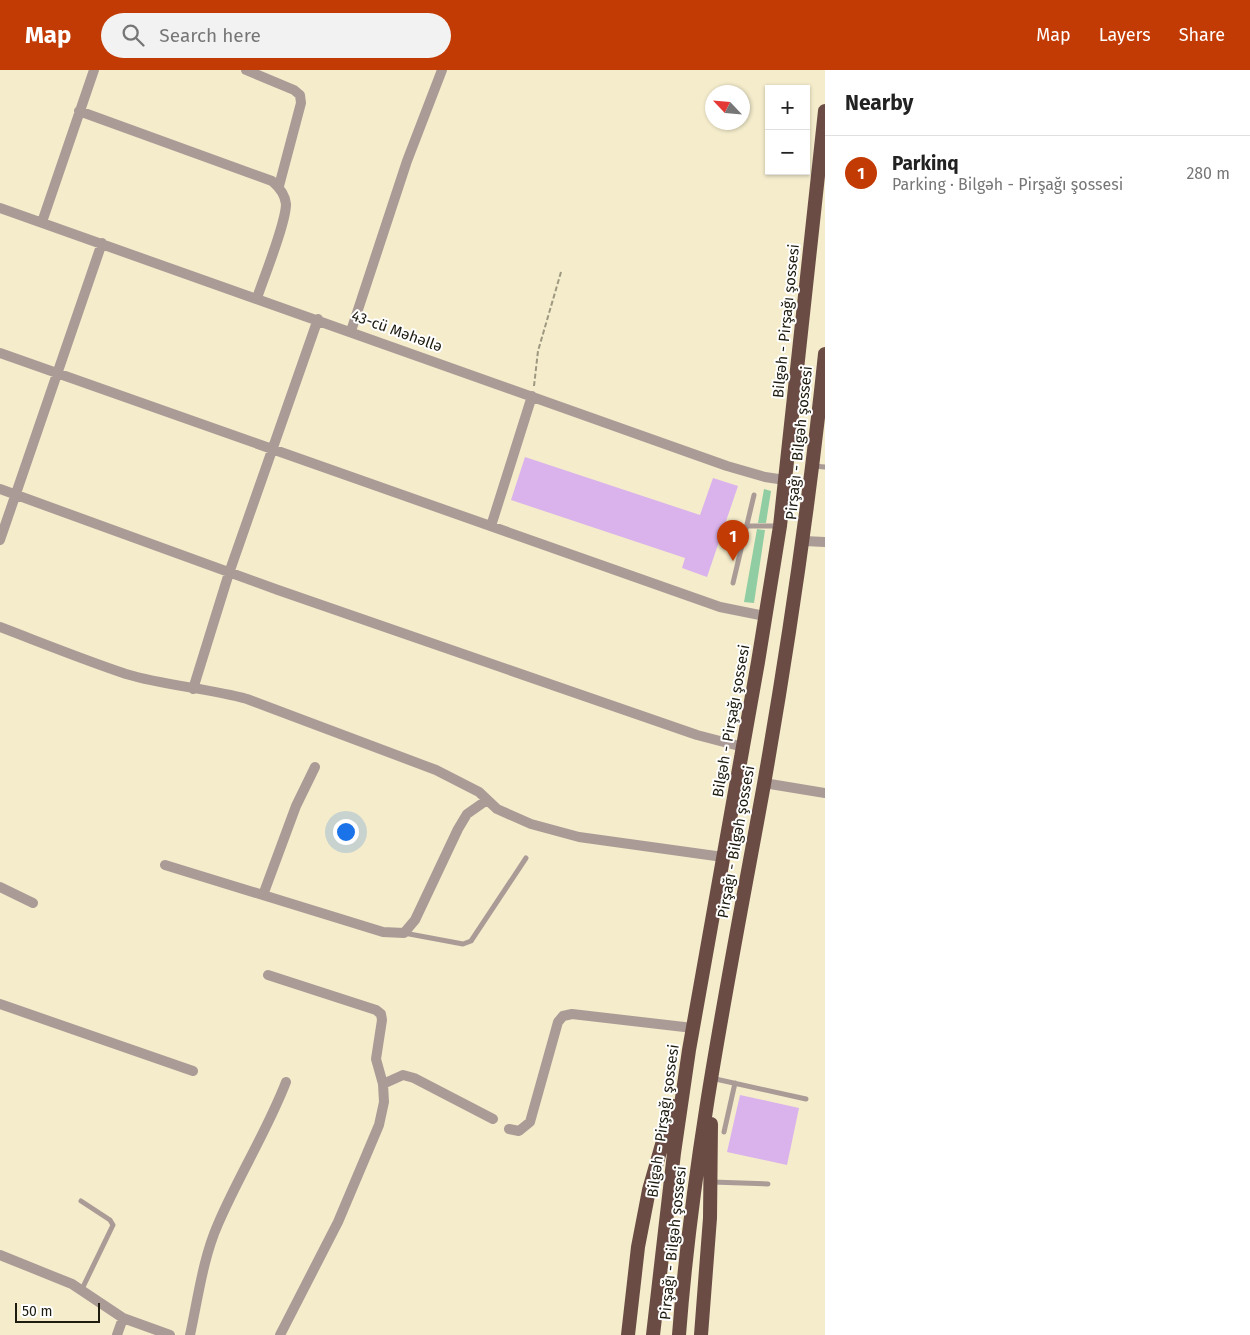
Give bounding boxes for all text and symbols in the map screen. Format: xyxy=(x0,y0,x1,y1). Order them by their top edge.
search box xyxy=(101,13,451,58)
text: Map xyxy=(25,21,71,49)
icon: search xyxy=(119,21,147,49)
text: Search here xyxy=(159,24,261,47)
text: Map xyxy=(1036,24,1071,46)
text: Layers xyxy=(1099,24,1151,46)
text: Share xyxy=(1179,24,1225,46)
north arrow xyxy=(705,85,750,130)
map controls xyxy=(765,85,810,175)
button: + xyxy=(765,85,810,130)
text: Nearby xyxy=(845,90,913,116)
button: − xyxy=(765,130,810,175)
text: Parkinq xyxy=(892,152,959,175)
text: 1 xyxy=(857,164,865,183)
text: 280 m xyxy=(1186,164,1230,183)
text: Parking · Bilgəh - Pirşağı şossesi xyxy=(892,175,1123,194)
street label: Bilgəh - Pirşağı şossesi xyxy=(769,243,803,399)
street label: 43-cü Məhəllə xyxy=(349,306,445,356)
street label: Pirşağı - Bilgəh şossesi xyxy=(782,365,816,521)
pin: 1 xyxy=(717,520,749,561)
street label: Bilgəh - Pirşağı şossesi xyxy=(709,643,753,799)
street label: Pirşağı - Bilgəh şossesi xyxy=(714,764,758,920)
your location xyxy=(333,819,359,845)
street label: Bilgəh - Pirşağı şossesi xyxy=(643,1043,683,1199)
street label: Pirşağı - Bilgəh şossesi xyxy=(656,1165,690,1321)
scale bar xyxy=(15,1300,100,1323)
text: 50 m xyxy=(22,1303,53,1320)

